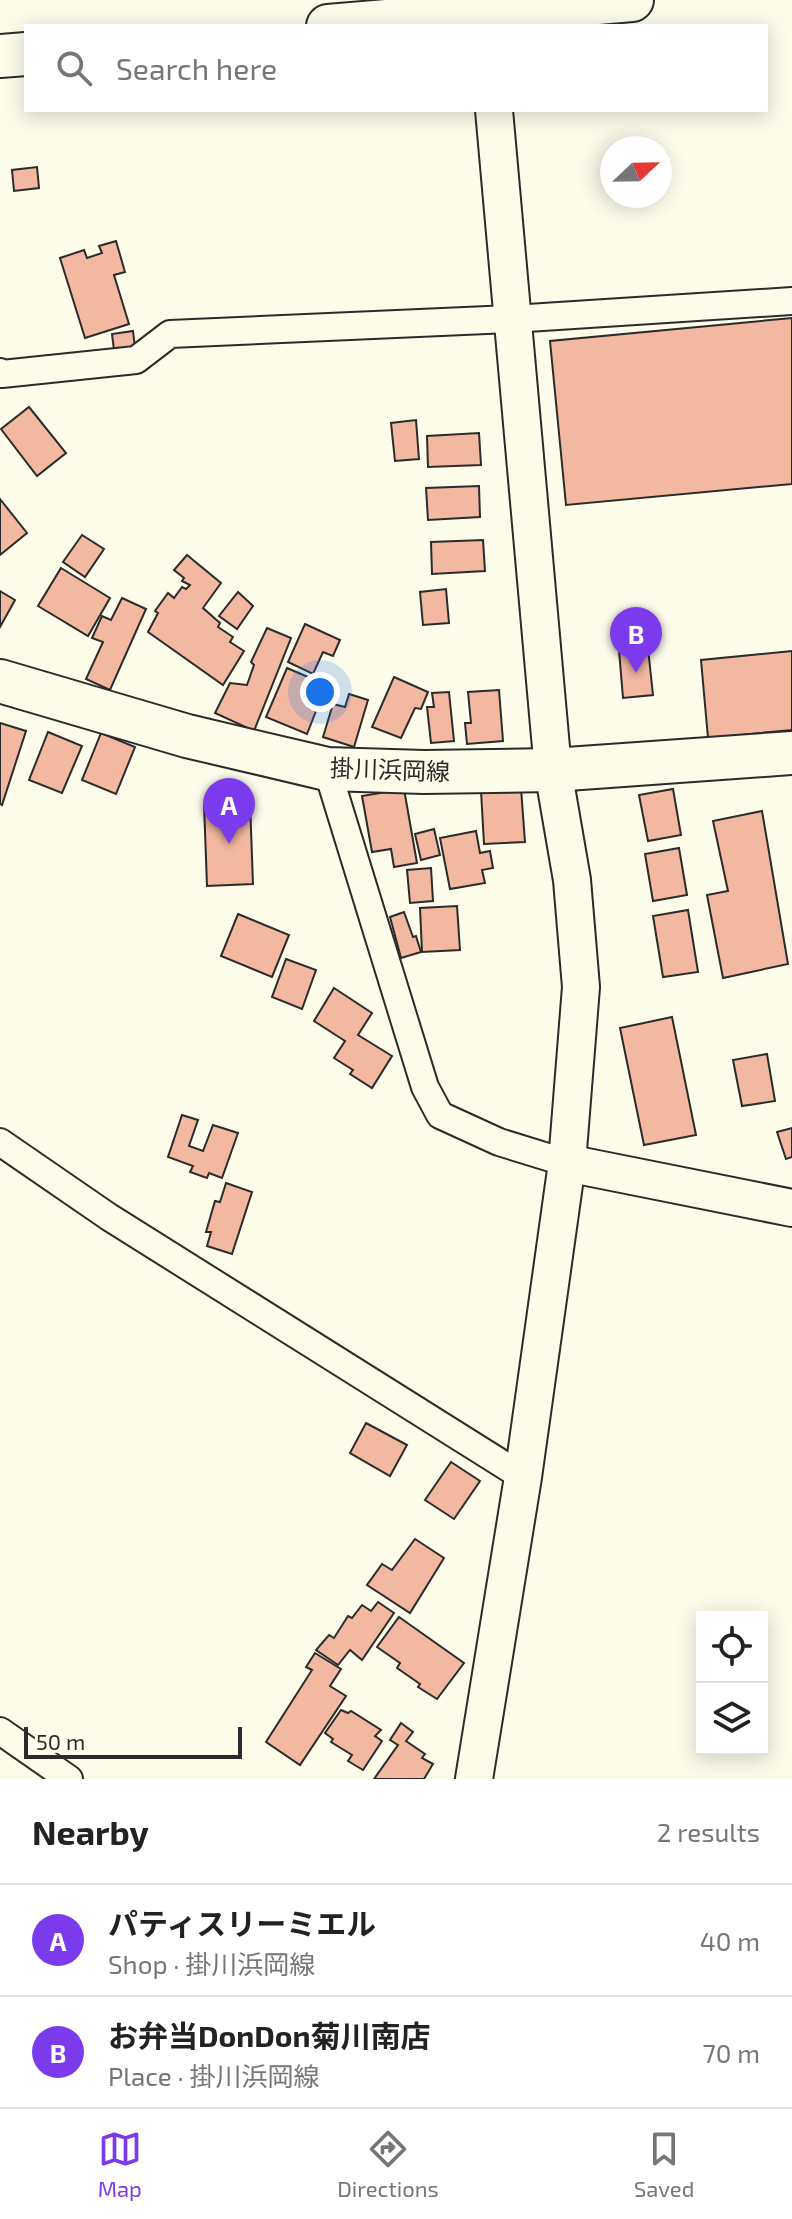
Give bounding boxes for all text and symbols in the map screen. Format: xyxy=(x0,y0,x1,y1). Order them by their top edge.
search box xyxy=(24,24,768,112)
icon: search xyxy=(52,46,96,90)
text: Search here xyxy=(116,50,277,86)
north arrow xyxy=(600,136,672,208)
pin: B xyxy=(610,607,662,673)
your location xyxy=(300,672,340,712)
street label: 掛川浜岡線 xyxy=(330,752,450,786)
pin: A xyxy=(203,778,255,844)
map controls xyxy=(696,1611,768,1755)
button: locate xyxy=(696,1611,768,1683)
button: layers xyxy=(696,1683,768,1755)
scale bar xyxy=(24,1723,242,1759)
text: 50 m xyxy=(36,1728,85,1754)
text: Nearby xyxy=(32,1811,149,1852)
text: 2 results xyxy=(657,1816,760,1847)
text: パティスリーミエル xyxy=(108,1905,376,1941)
text: A xyxy=(50,1925,66,1956)
text: 40 m xyxy=(700,1925,760,1956)
text: Shop · 掛川浜岡線 xyxy=(108,1948,315,1979)
text: お弁当DonDon菊川南店 xyxy=(108,2017,430,2053)
text: B xyxy=(50,2037,66,2068)
text: 70 m xyxy=(702,2037,760,2068)
text: Place · 掛川浜岡線 xyxy=(108,2060,320,2091)
tab: Map xyxy=(98,2127,142,2201)
tab: Directions xyxy=(337,2127,439,2201)
tab: Saved xyxy=(634,2127,694,2201)

